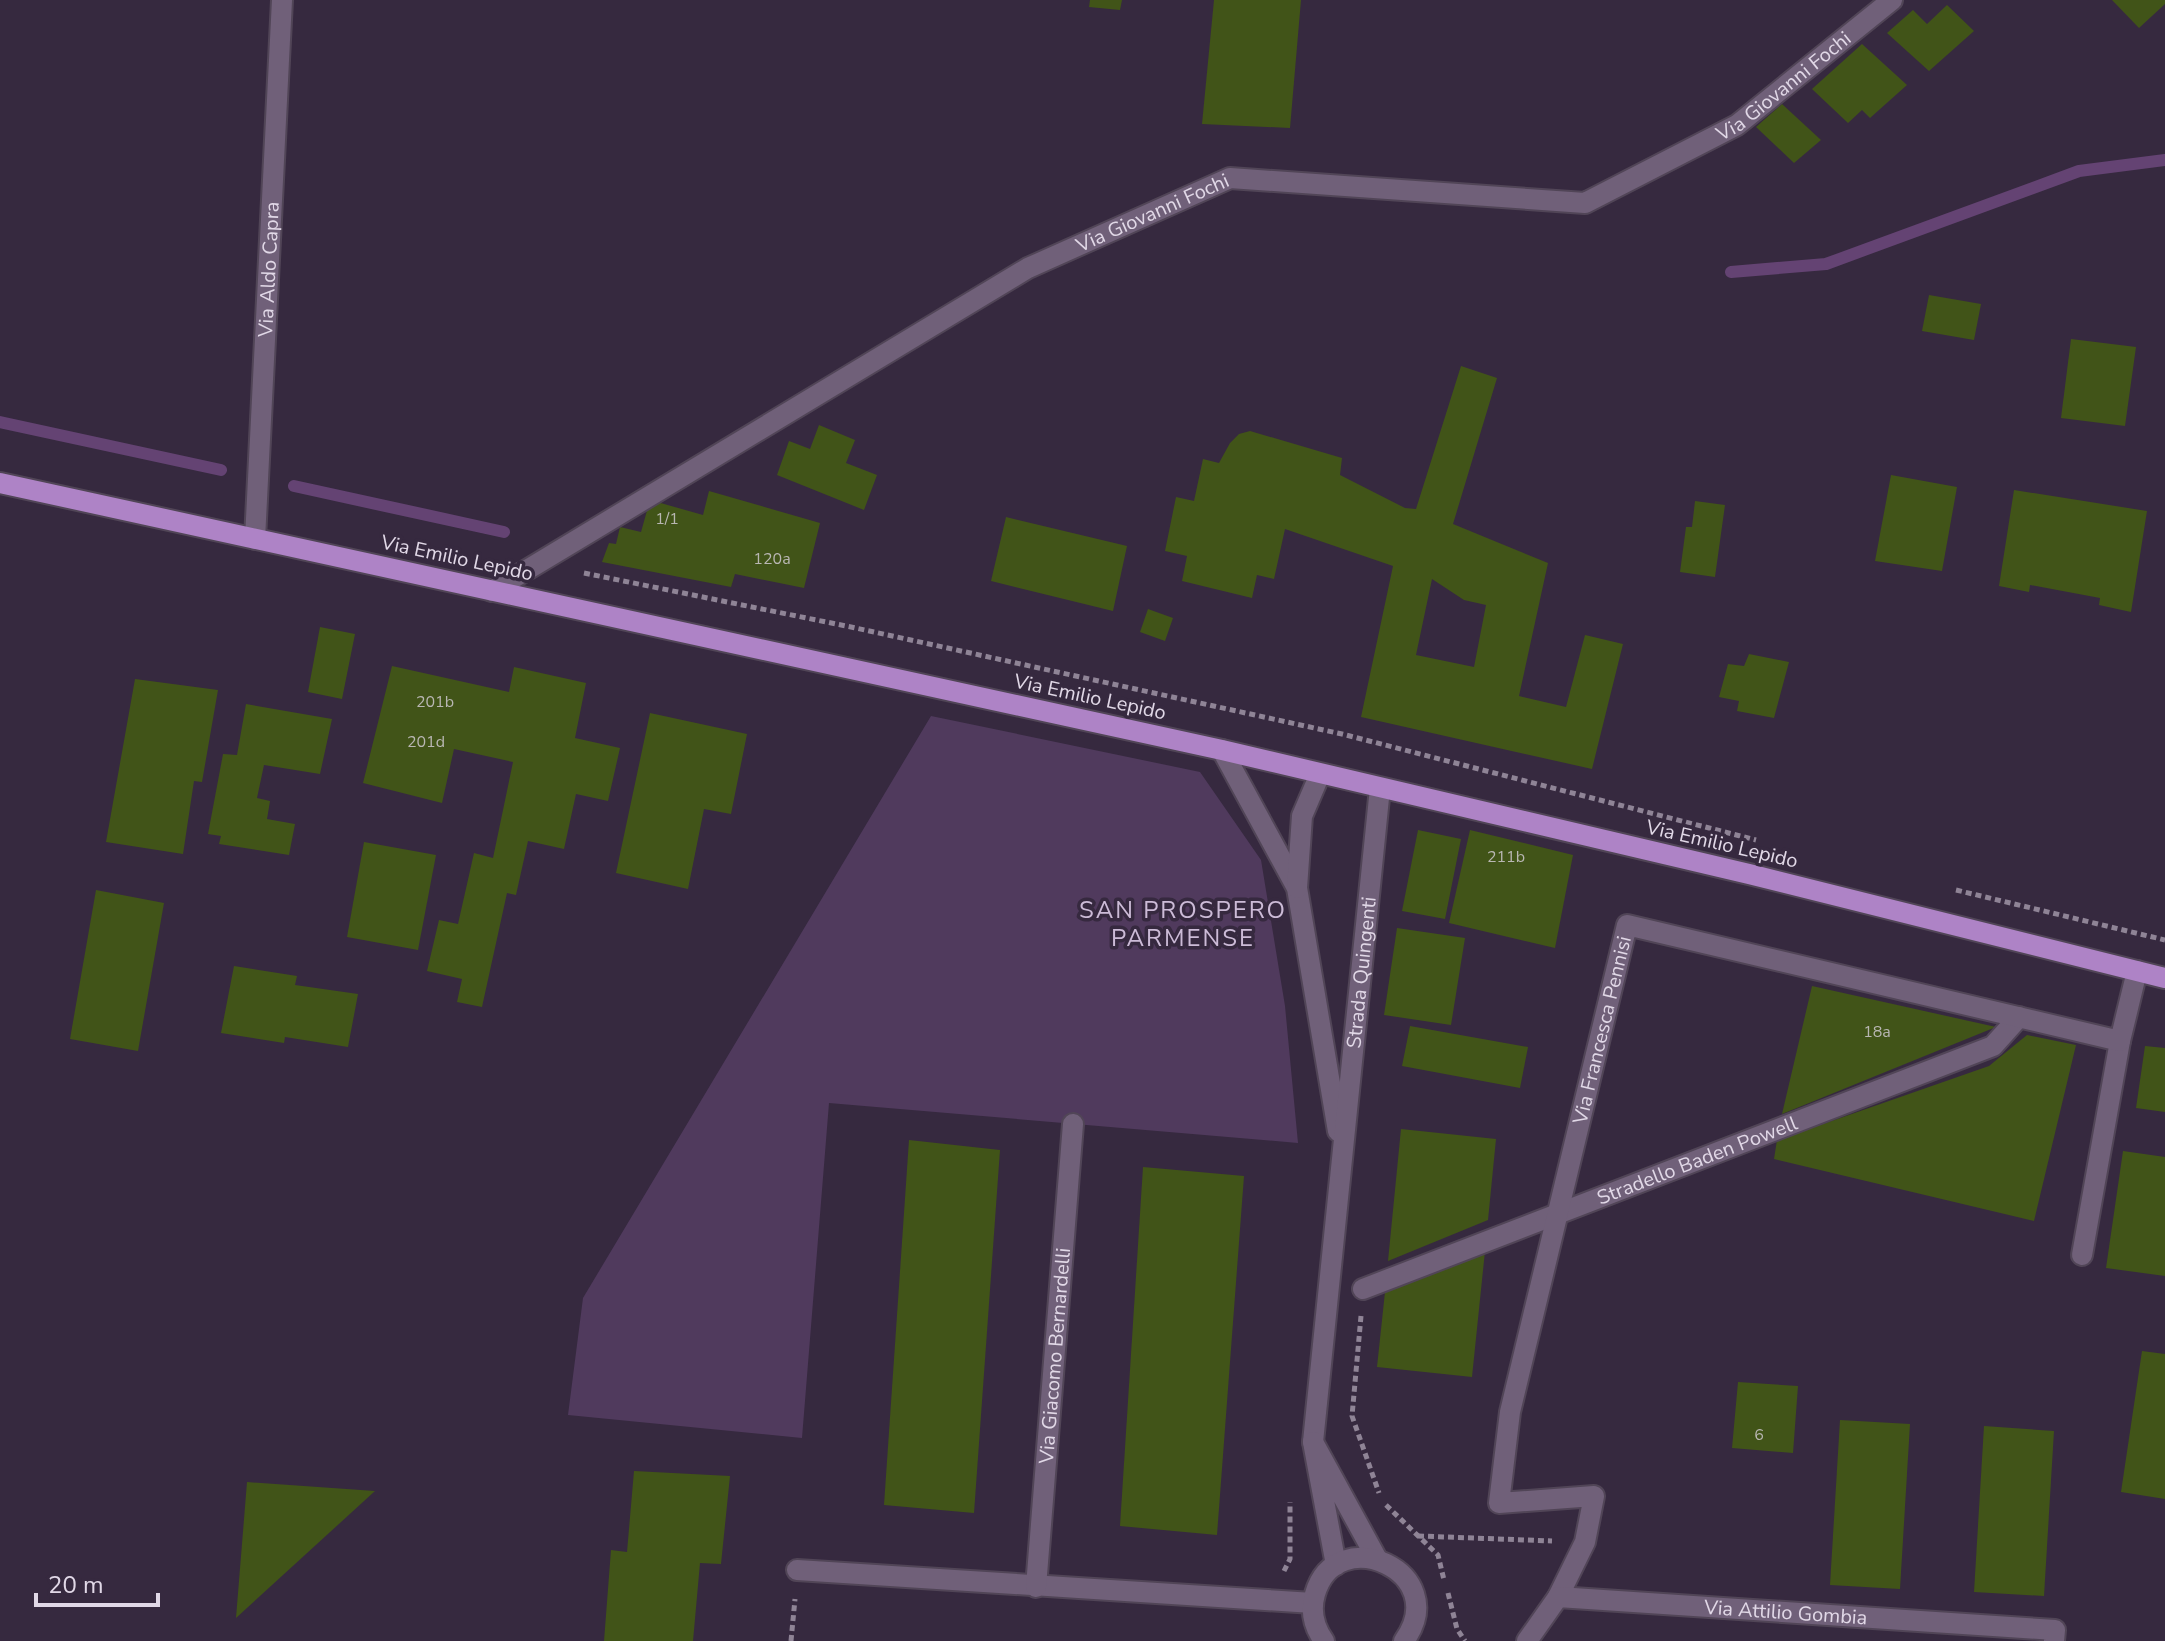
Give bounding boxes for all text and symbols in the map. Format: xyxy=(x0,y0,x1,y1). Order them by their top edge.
street label: Via Giovanni Fochi xyxy=(1710,25,1856,147)
street label: Via Giovanni Fochi xyxy=(1071,167,1233,259)
street label: Via Aldo Capra xyxy=(252,201,285,339)
house number: 1/1 xyxy=(655,508,679,530)
street label: Via Emilio Lepido xyxy=(377,528,536,587)
house number: 120a xyxy=(753,548,791,570)
street label: Via Emilio Lepido xyxy=(1010,667,1169,726)
house number: 201b xyxy=(416,691,454,713)
house number: 201d xyxy=(407,731,445,753)
street label: Via Emilio Lepido xyxy=(1643,813,1800,875)
house number: 211b xyxy=(1487,846,1525,868)
district label: SAN PROSPERO PARMENSE xyxy=(1079,894,1287,954)
street label: Strada Quingenti xyxy=(1340,895,1382,1050)
street label: Via Francesca Pennisi xyxy=(1566,933,1637,1128)
house number: 18a xyxy=(1863,1021,1891,1043)
street label: Stradello Baden Powell xyxy=(1593,1109,1801,1211)
street label: Via Giacomo Bernardelli xyxy=(1032,1247,1077,1466)
house number: 6 xyxy=(1754,1424,1764,1446)
scale bar xyxy=(36,1557,158,1607)
text: 20 m xyxy=(48,1569,104,1601)
street label: Via Attilio Gombia xyxy=(1702,1593,1868,1631)

